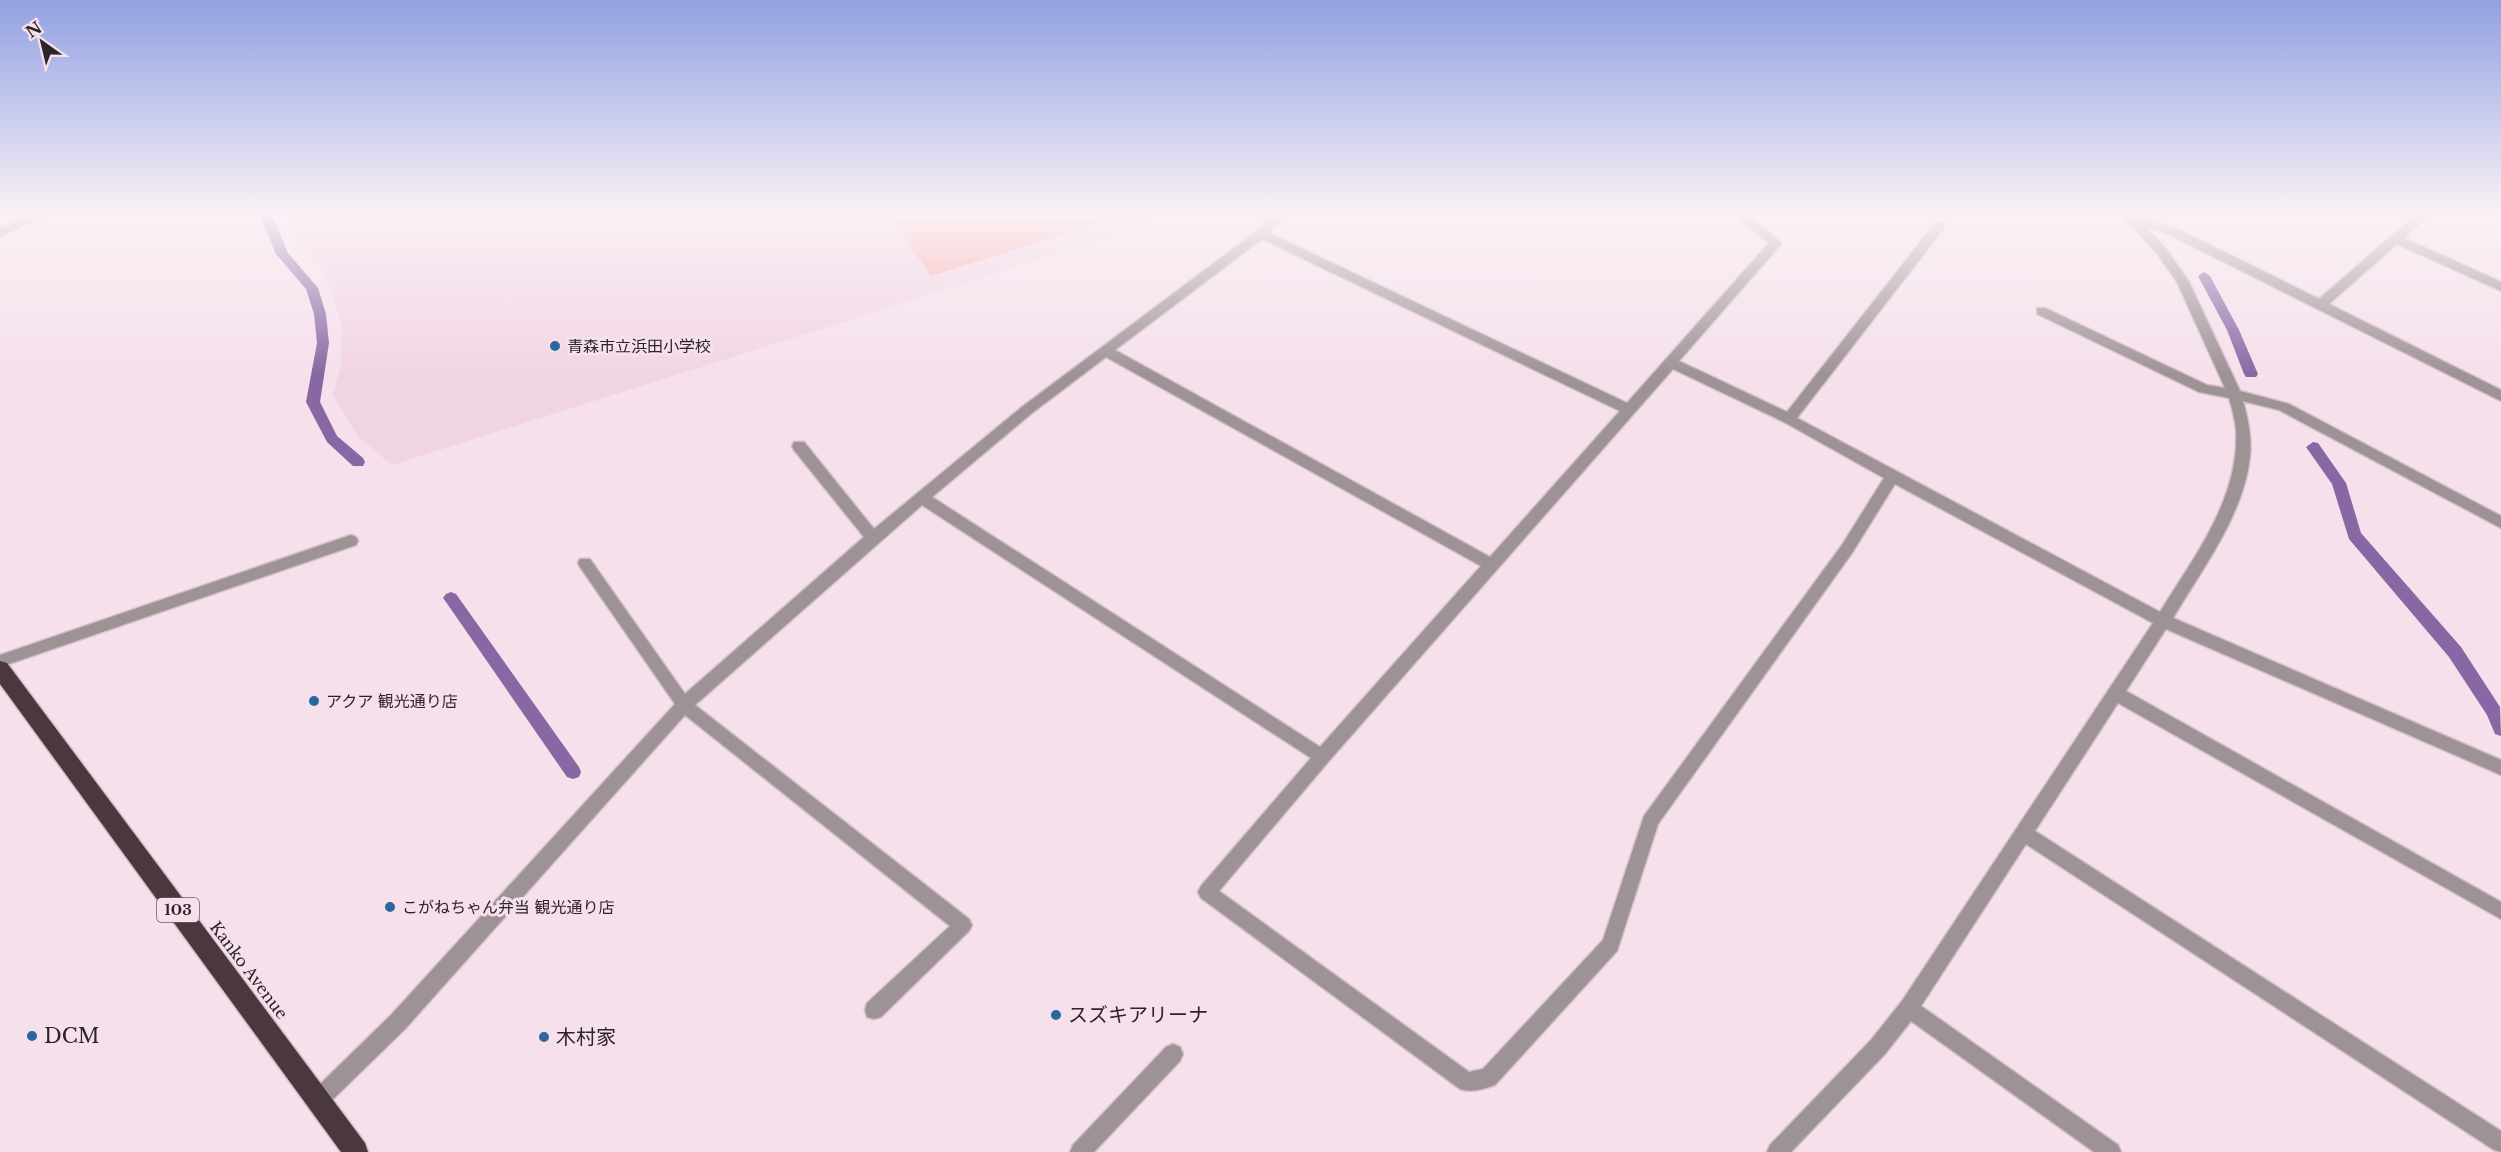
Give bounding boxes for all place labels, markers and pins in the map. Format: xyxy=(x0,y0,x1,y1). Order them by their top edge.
place label: 青森市立浜田小学校 xyxy=(567,336,711,356)
marker: 青森市立浜田小学校 xyxy=(548,339,562,353)
place label: アクア 観光通り店 xyxy=(326,691,458,711)
marker: アクア 観光通り店 xyxy=(307,694,321,708)
place label: こがねちゃん弁当 観光通り店 xyxy=(402,897,615,917)
marker: こがねちゃん弁当 観光通り店 xyxy=(383,900,397,914)
place label: スズキアリーナ xyxy=(1068,1003,1208,1027)
marker: スズキアリーナ xyxy=(1049,1008,1063,1022)
place label: DCM xyxy=(44,1024,100,1048)
place label: 木村家 xyxy=(556,1025,616,1049)
marker: DCM xyxy=(25,1029,39,1043)
marker: 木村家 xyxy=(537,1030,551,1044)

